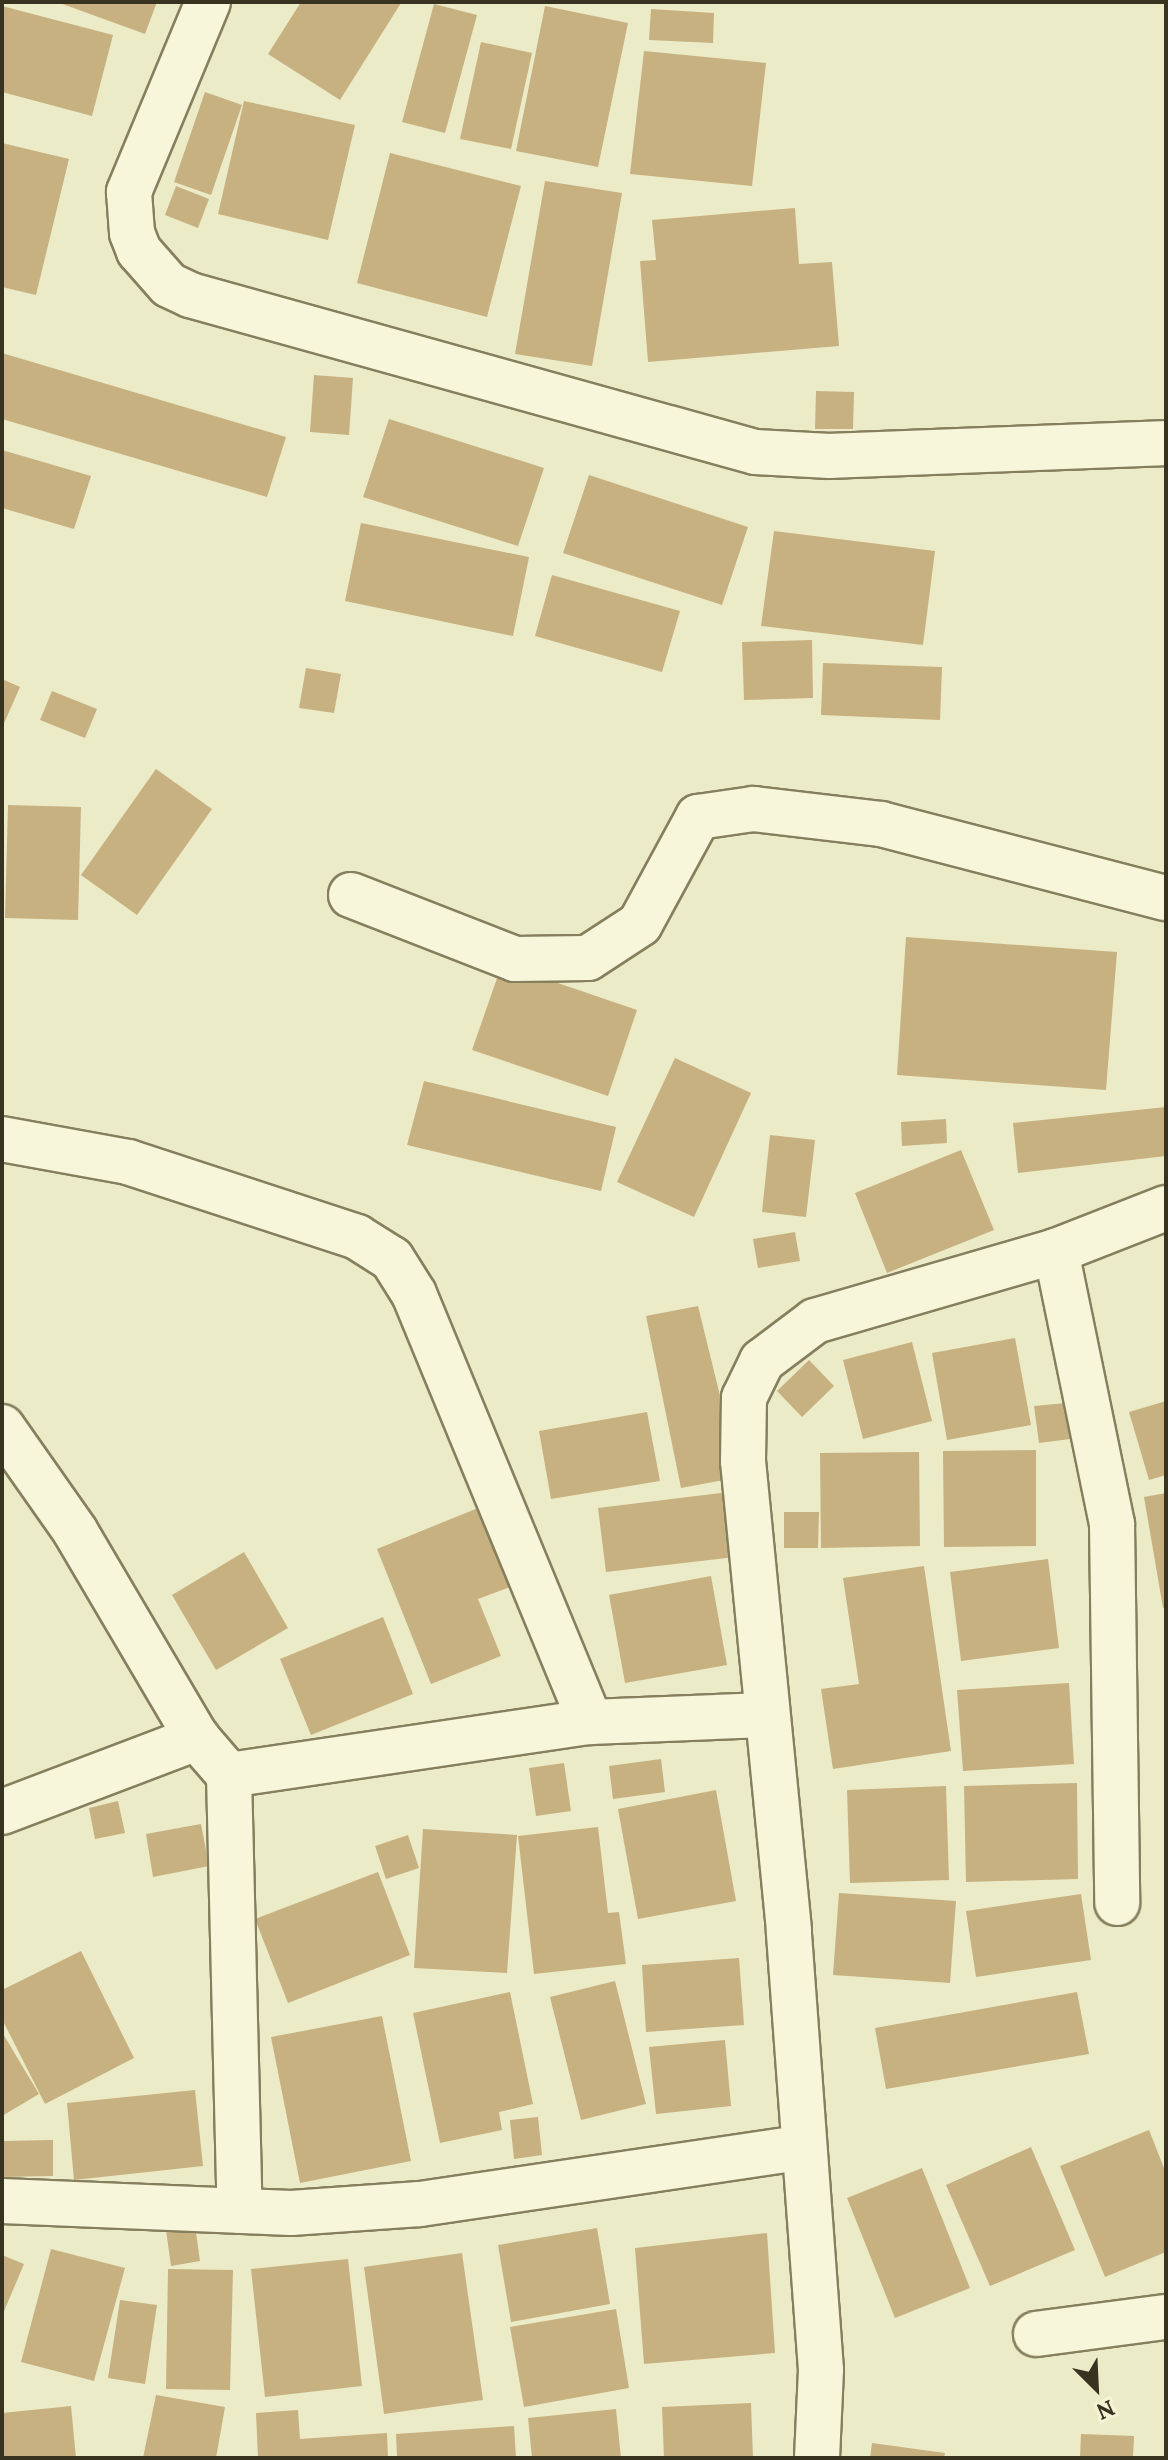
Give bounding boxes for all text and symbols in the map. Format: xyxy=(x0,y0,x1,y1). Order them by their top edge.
north arrow xyxy=(1056,2348,1136,2428)
text: N xyxy=(1092,2394,1119,2426)

